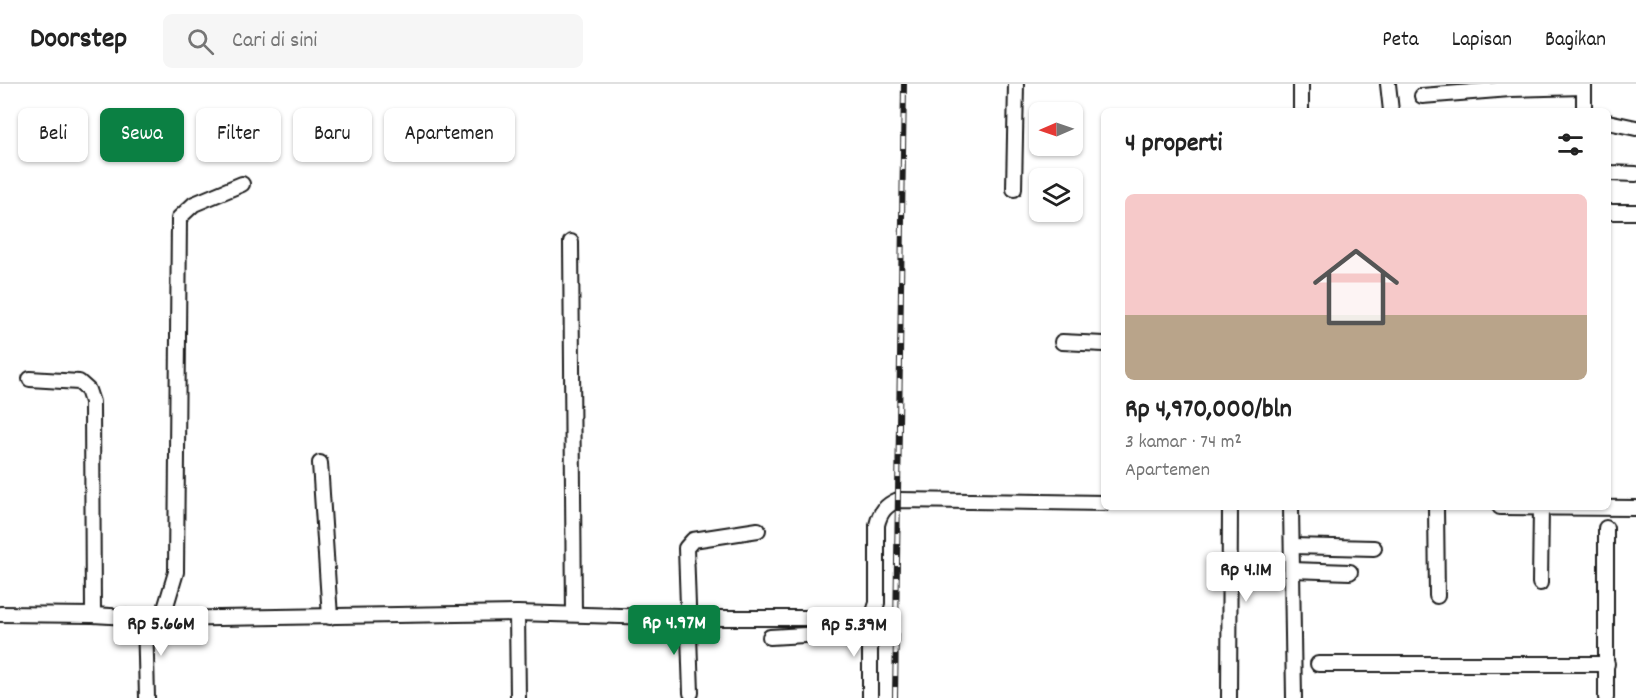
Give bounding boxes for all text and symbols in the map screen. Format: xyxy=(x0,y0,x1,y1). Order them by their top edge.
search box xyxy=(163,14,583,68)
text: Doorstep xyxy=(30,21,127,61)
icon: search xyxy=(184,25,217,58)
text: Cari di sini xyxy=(232,26,317,57)
text: Peta xyxy=(1382,26,1419,56)
text: Lapisan xyxy=(1452,26,1512,56)
text: Bagikan xyxy=(1545,26,1606,56)
north arrow xyxy=(1029,102,1083,156)
map controls xyxy=(1029,102,1083,222)
chip: Beli xyxy=(18,108,88,162)
chip: Sewa xyxy=(100,108,184,162)
chip: Filter xyxy=(196,108,281,162)
chip: Baru xyxy=(293,108,372,162)
chip: Apartemen xyxy=(384,108,515,162)
text: 4 properti xyxy=(1125,126,1222,163)
icon: filters xyxy=(1554,128,1587,161)
button: layers xyxy=(1029,168,1083,222)
icon: home xyxy=(1302,233,1410,341)
text: Rp 4,970,000/bln xyxy=(1125,392,1292,429)
text: 3 kamar · 74 m² xyxy=(1125,429,1242,457)
text: Apartemen xyxy=(1125,457,1210,485)
pin: Rp 4.1M xyxy=(1191,552,1301,603)
text: Rp 4.1M xyxy=(1220,557,1272,585)
pin: Rp 4.97M xyxy=(612,605,736,656)
pin: Rp 5.66M xyxy=(99,606,223,657)
pin: Rp 5.39M xyxy=(792,607,916,658)
text: Rp 4.97M xyxy=(642,610,706,638)
text: Rp 5.66M xyxy=(127,611,195,639)
text: Rp 5.39M xyxy=(821,612,887,640)

